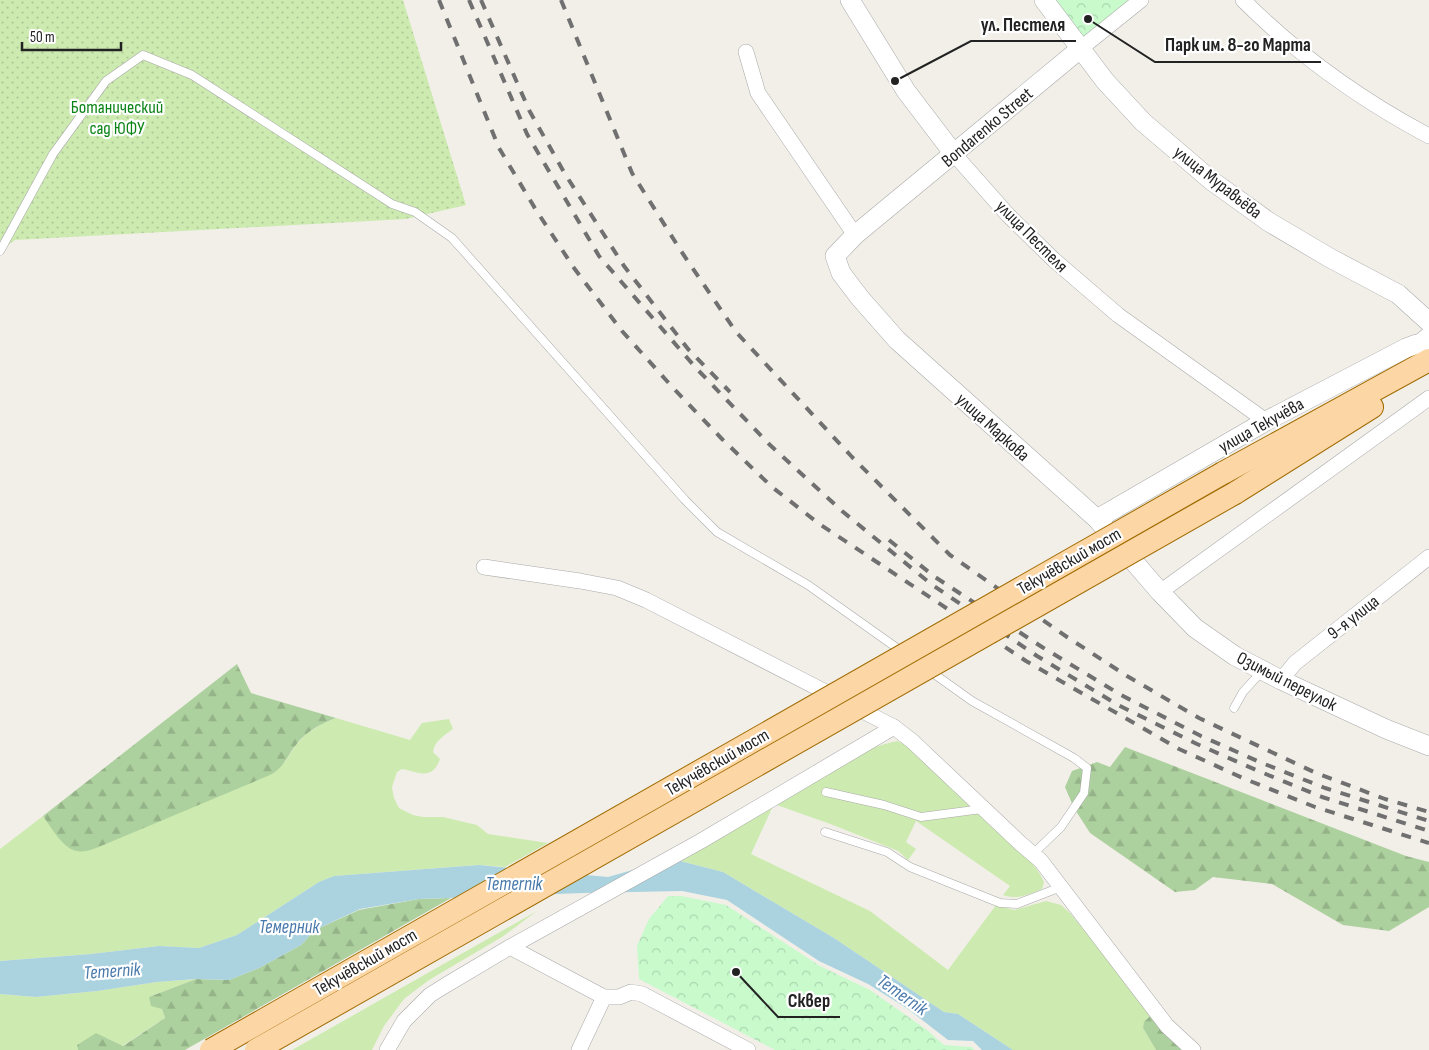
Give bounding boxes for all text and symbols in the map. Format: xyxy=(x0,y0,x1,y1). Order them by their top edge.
callout: ул. Пестеля xyxy=(971,7,1076,41)
text: ул. Пестеля xyxy=(981,14,1065,37)
scale bar xyxy=(22,20,121,52)
text: 50 m xyxy=(30,28,55,47)
callout: Парк им. 8-го Марта xyxy=(1155,28,1321,62)
text: Парк им. 8-го Марта xyxy=(1165,34,1311,57)
street label: Bondarenko Street xyxy=(938,83,1037,172)
park label: Ботанический сад ЮФУ xyxy=(71,97,163,139)
street label: улица Муравьёва xyxy=(1169,142,1266,223)
street label: улица Пестеля xyxy=(991,196,1072,277)
street label: улица Маркова xyxy=(952,389,1034,466)
street label: улица Текучёва xyxy=(1215,393,1307,457)
street label: Текучёвский мост xyxy=(1014,523,1125,599)
street label: 9-я улица xyxy=(1323,591,1383,644)
street label: Озимый переулок xyxy=(1233,647,1340,716)
street label: Текучёвский мост xyxy=(662,724,773,800)
water label: Temernik xyxy=(486,873,543,896)
water label: Темерник xyxy=(259,916,320,939)
street label: Текучёвский мост xyxy=(310,924,421,1000)
water label: Temernik xyxy=(83,958,142,985)
water label: Temernik xyxy=(872,969,933,1021)
callout: Сквер xyxy=(778,983,840,1017)
text: Сквер xyxy=(788,990,830,1013)

